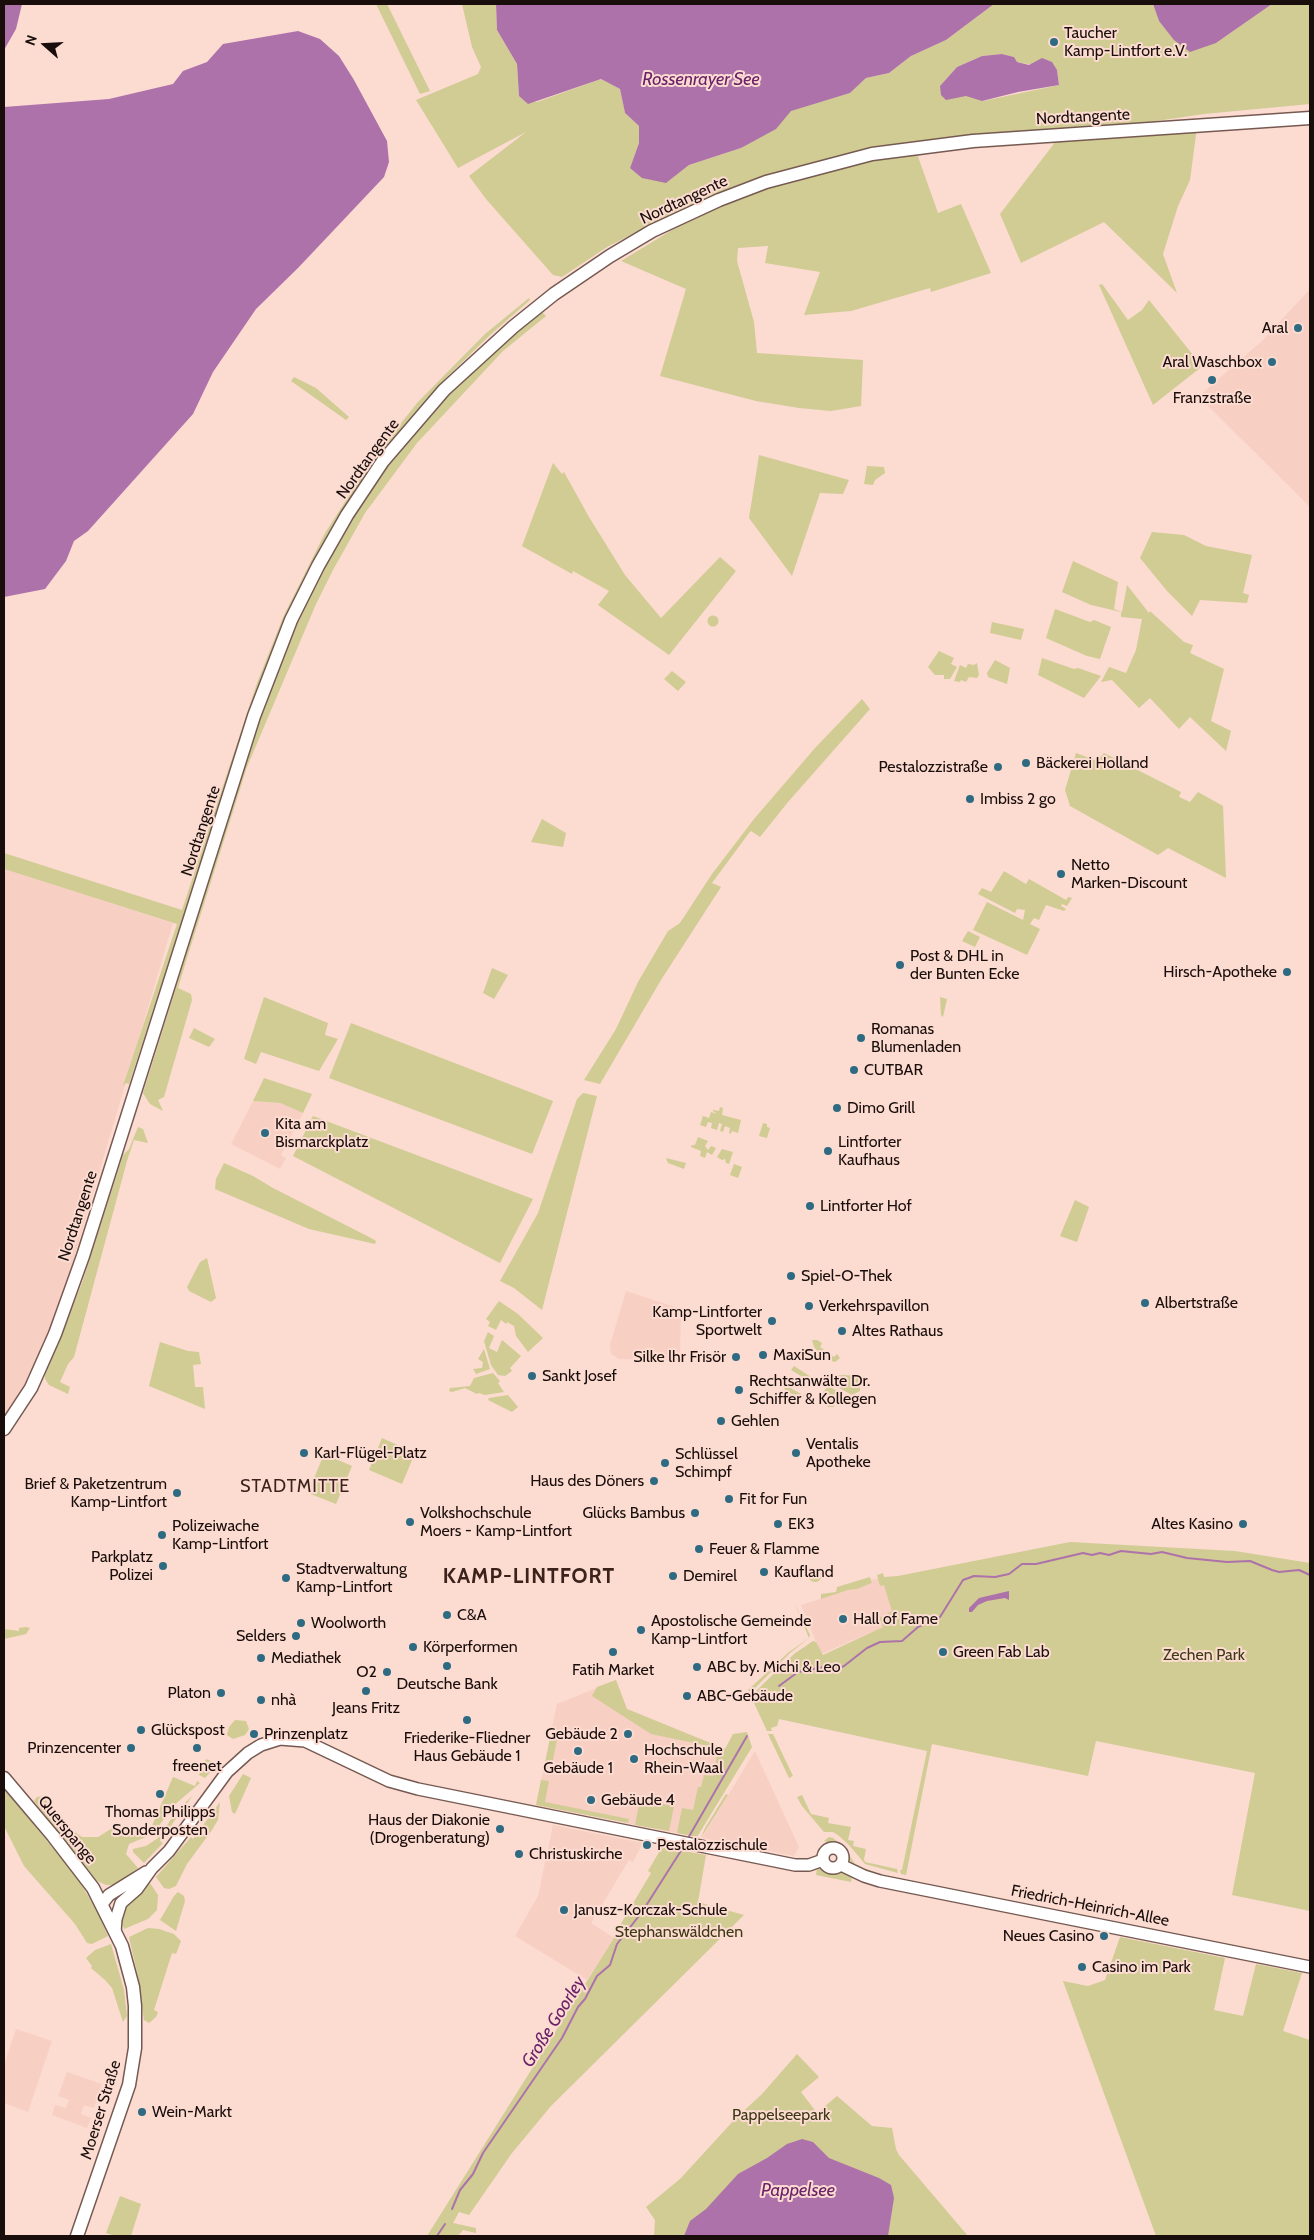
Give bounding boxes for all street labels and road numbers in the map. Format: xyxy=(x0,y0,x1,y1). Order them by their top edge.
street label: Nordtangente xyxy=(1036,105,1130,129)
street label: Nordtangente xyxy=(637,171,731,229)
street label: Nordtangente xyxy=(333,415,403,503)
street label: Nordtangente xyxy=(177,783,225,879)
street label: Nordtangente xyxy=(54,1168,102,1264)
street label: Querspange xyxy=(34,1792,100,1868)
street label: Friedrich-Heinrich-Allee xyxy=(1009,1881,1171,1931)
street label: Moerser Straße xyxy=(77,2058,125,2162)

